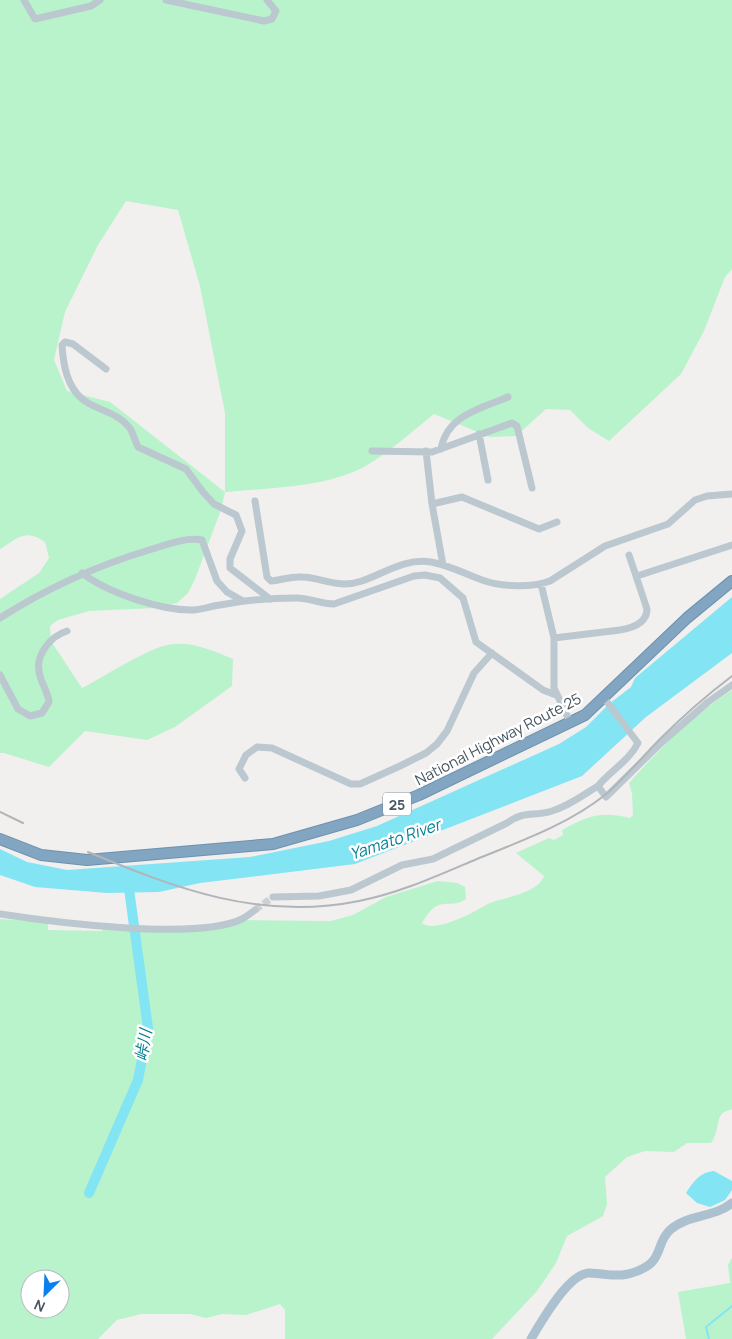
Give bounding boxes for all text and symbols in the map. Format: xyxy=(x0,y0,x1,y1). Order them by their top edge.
street label: National Highway Route 25 xyxy=(411,688,585,790)
road number: 25 xyxy=(383,792,411,816)
water label: Yamato River xyxy=(347,812,445,865)
water label: 峠川 xyxy=(130,1026,157,1063)
north arrow xyxy=(20,1269,70,1319)
text: N xyxy=(31,1296,48,1317)

